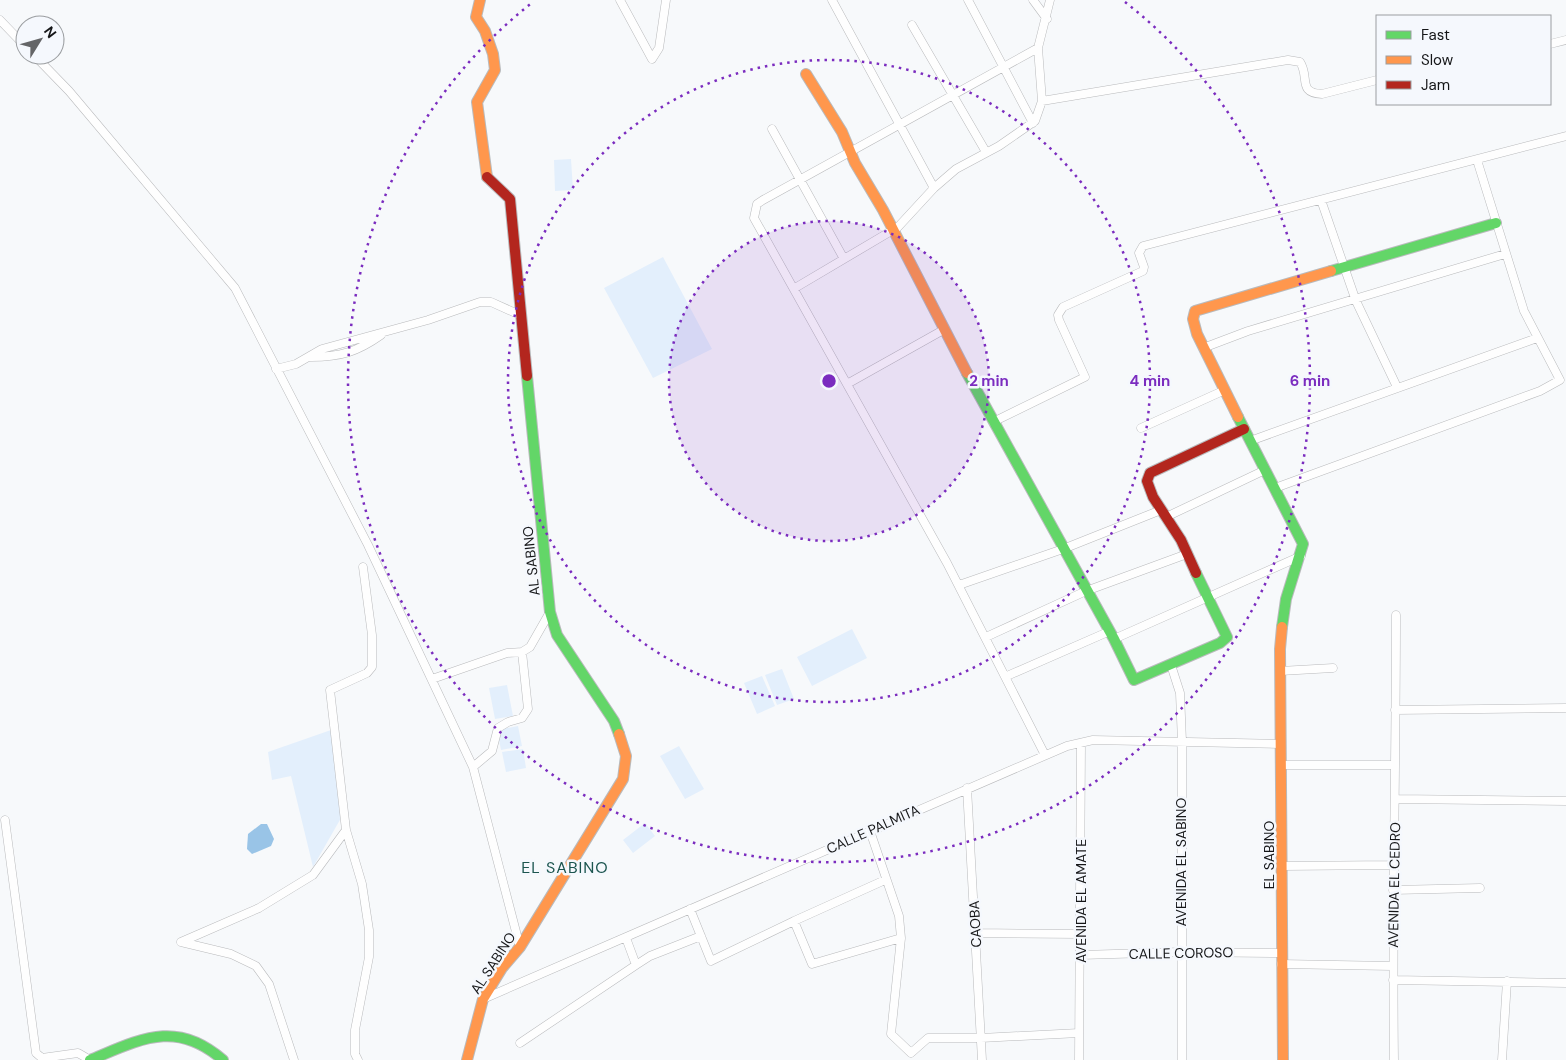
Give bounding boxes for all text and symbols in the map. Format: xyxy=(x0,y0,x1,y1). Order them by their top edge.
north arrow xyxy=(15,15,65,65)
legend xyxy=(1376,15,1551,105)
text: N xyxy=(40,23,61,42)
text: Fast xyxy=(1421,25,1450,45)
text: Slow xyxy=(1421,50,1454,70)
text: Jam xyxy=(1421,75,1450,95)
text: 2 min xyxy=(969,371,1009,391)
text: 4 min xyxy=(1130,371,1170,391)
text: 6 min xyxy=(1290,371,1330,391)
centre of rings xyxy=(820,372,838,390)
street label: AL SABINO xyxy=(518,525,544,597)
street label: AVENIDA EL SABINO xyxy=(1172,797,1190,926)
street label: CALLE PALMITA xyxy=(824,800,922,858)
street label: EL SABINO xyxy=(1260,821,1278,889)
street label: AVENIDA EL CEDRO xyxy=(1384,822,1404,948)
street label: AVENIDA EL AMATE xyxy=(1072,839,1090,963)
district label: EL SABINO xyxy=(521,857,609,878)
street label: CAOBA xyxy=(965,900,985,948)
street label: AL SABINO xyxy=(466,929,520,997)
street label: CALLE COROSO xyxy=(1129,943,1234,963)

